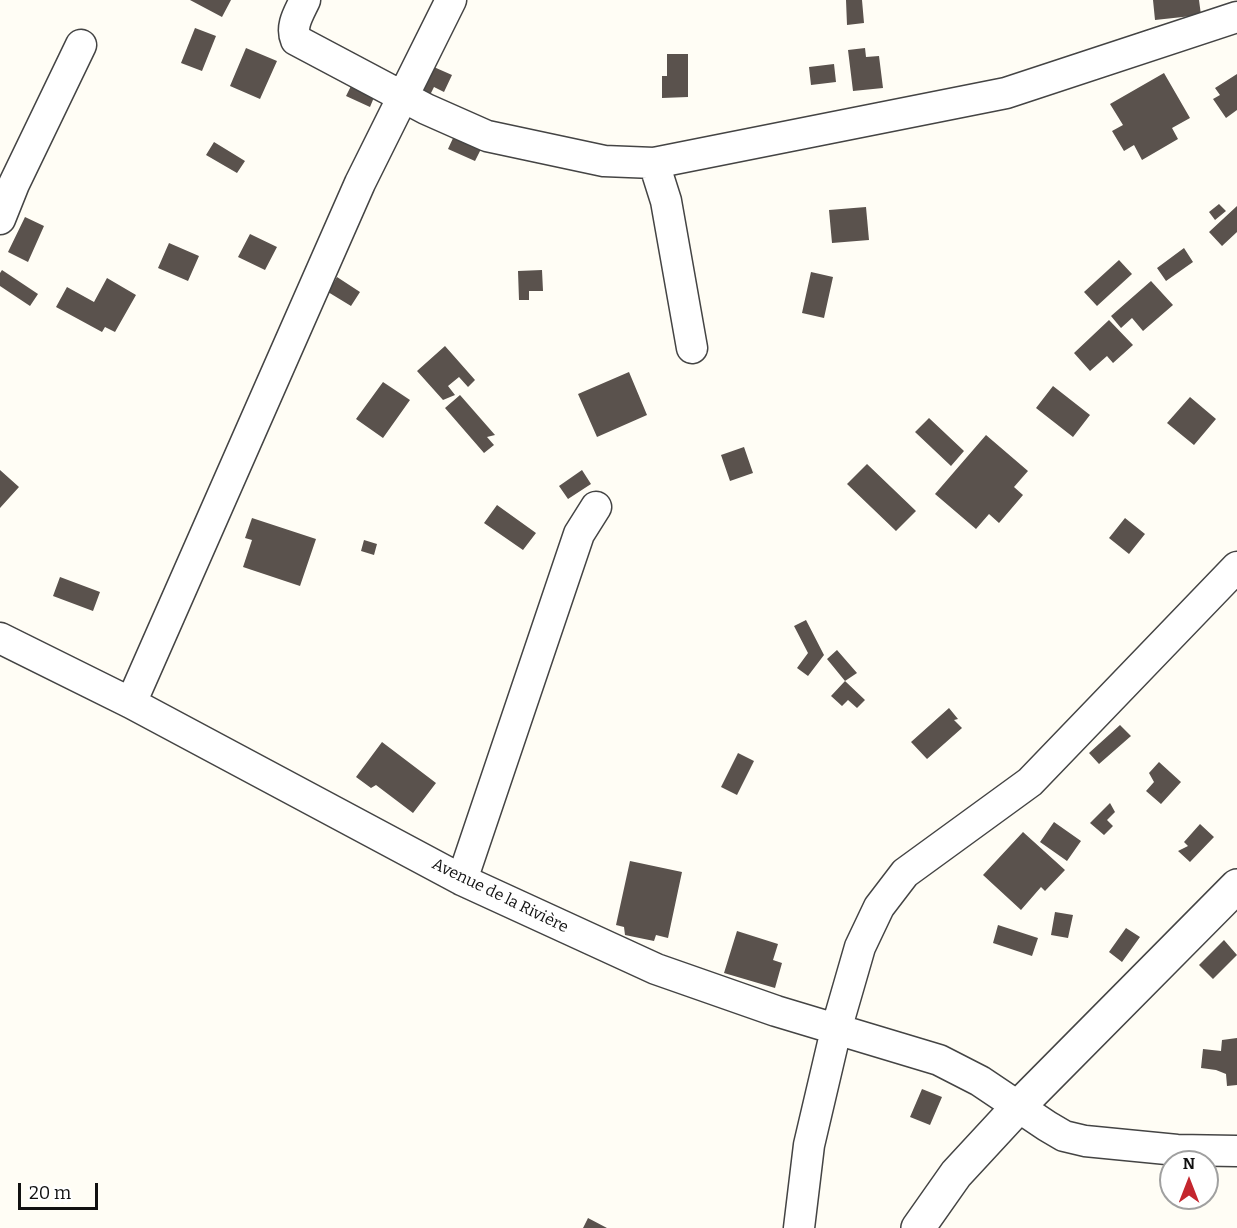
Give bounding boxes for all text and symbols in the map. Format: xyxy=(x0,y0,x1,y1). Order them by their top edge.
street label: Avenue de la Rivière xyxy=(429,855,571,937)
north arrow xyxy=(1159,1150,1219,1210)
text: N xyxy=(1183,1154,1195,1173)
scale bar xyxy=(21,1171,100,1209)
text: 20 m xyxy=(29,1182,71,1204)

